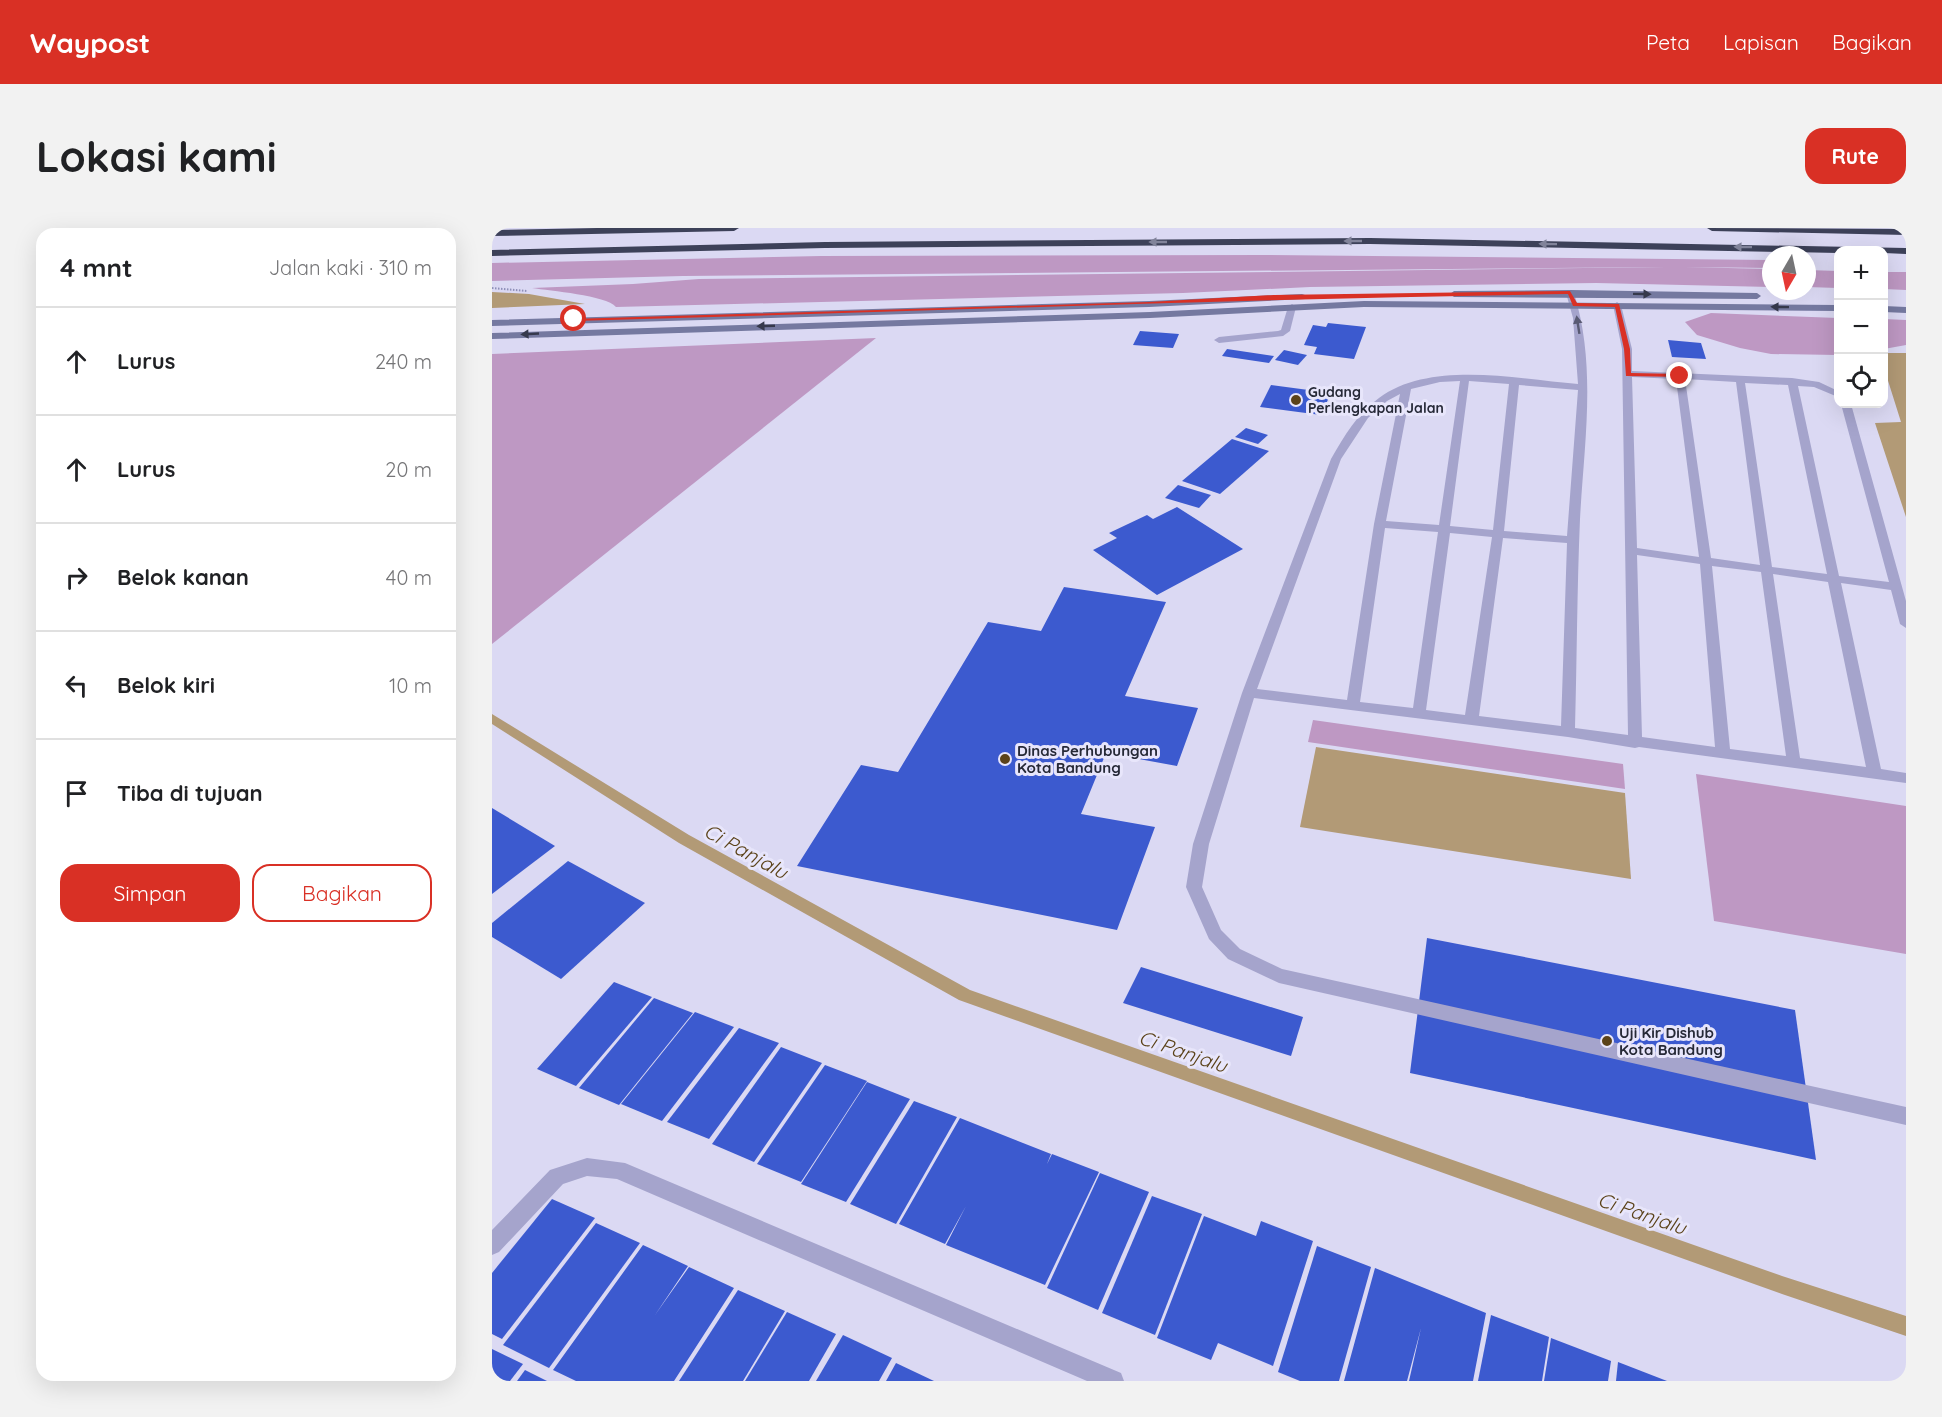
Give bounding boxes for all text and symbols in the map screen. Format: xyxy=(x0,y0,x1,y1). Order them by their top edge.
text: Waypost xyxy=(30,25,150,60)
text: Peta xyxy=(1646,29,1690,55)
text: Lapisan xyxy=(1723,29,1799,55)
text: Bagikan xyxy=(1832,29,1912,55)
button: Rute xyxy=(1805,128,1906,184)
text: Lokasi kami xyxy=(36,130,277,183)
one-way arrow xyxy=(1343,236,1362,246)
one-way arrow xyxy=(1148,237,1167,247)
one-way arrow xyxy=(1538,239,1557,249)
one-way arrow xyxy=(1733,243,1752,252)
north arrow xyxy=(1762,246,1816,300)
map controls xyxy=(1834,246,1888,408)
button: + xyxy=(1834,246,1888,300)
text: 4 mnt xyxy=(60,251,133,284)
text: Jalan kaki · 310 m xyxy=(269,255,432,280)
one-way arrow xyxy=(1632,289,1651,299)
button: − xyxy=(1834,300,1888,354)
one-way arrow xyxy=(1771,302,1790,312)
route start xyxy=(560,305,586,331)
one-way arrow xyxy=(1574,315,1583,334)
one-way arrow xyxy=(757,322,776,331)
one-way arrow xyxy=(520,329,539,338)
icon: ahead xyxy=(60,345,93,378)
text: Lurus xyxy=(117,347,175,375)
text: 240 m xyxy=(375,349,432,374)
button: locate xyxy=(1834,354,1888,408)
route end xyxy=(1666,362,1692,388)
place label: Gudang Perlengkapan Jalan xyxy=(1308,383,1444,417)
marker: Gudang Perlengkapan Jalan xyxy=(1289,393,1303,407)
icon: ahead xyxy=(60,453,93,486)
text: Lurus xyxy=(117,455,175,483)
text: 20 m xyxy=(385,457,432,482)
icon: right xyxy=(60,561,93,594)
text: Belok kanan xyxy=(117,563,249,591)
text: 40 m xyxy=(386,565,432,590)
icon: left xyxy=(60,669,93,702)
text: Belok kiri xyxy=(117,671,215,699)
text: 10 m xyxy=(389,673,432,698)
place label: Dinas Perhubungan Kota Bandung xyxy=(1017,741,1158,777)
marker: Dinas Perhubungan Kota Bandung xyxy=(998,752,1012,766)
icon: arrive xyxy=(60,777,93,810)
text: Tiba di tujuan xyxy=(117,779,263,807)
water label: Ci Panjalu xyxy=(700,818,794,885)
button: Simpan xyxy=(60,864,240,922)
button: Bagikan xyxy=(252,864,432,922)
place label: Uji Kir Dishub Kota Bandung xyxy=(1619,1023,1723,1059)
water label: Ci Panjalu xyxy=(1136,1024,1232,1078)
marker: Uji Kir Dishub Kota Bandung xyxy=(1600,1034,1614,1048)
water label: Ci Panjalu xyxy=(1595,1186,1691,1240)

